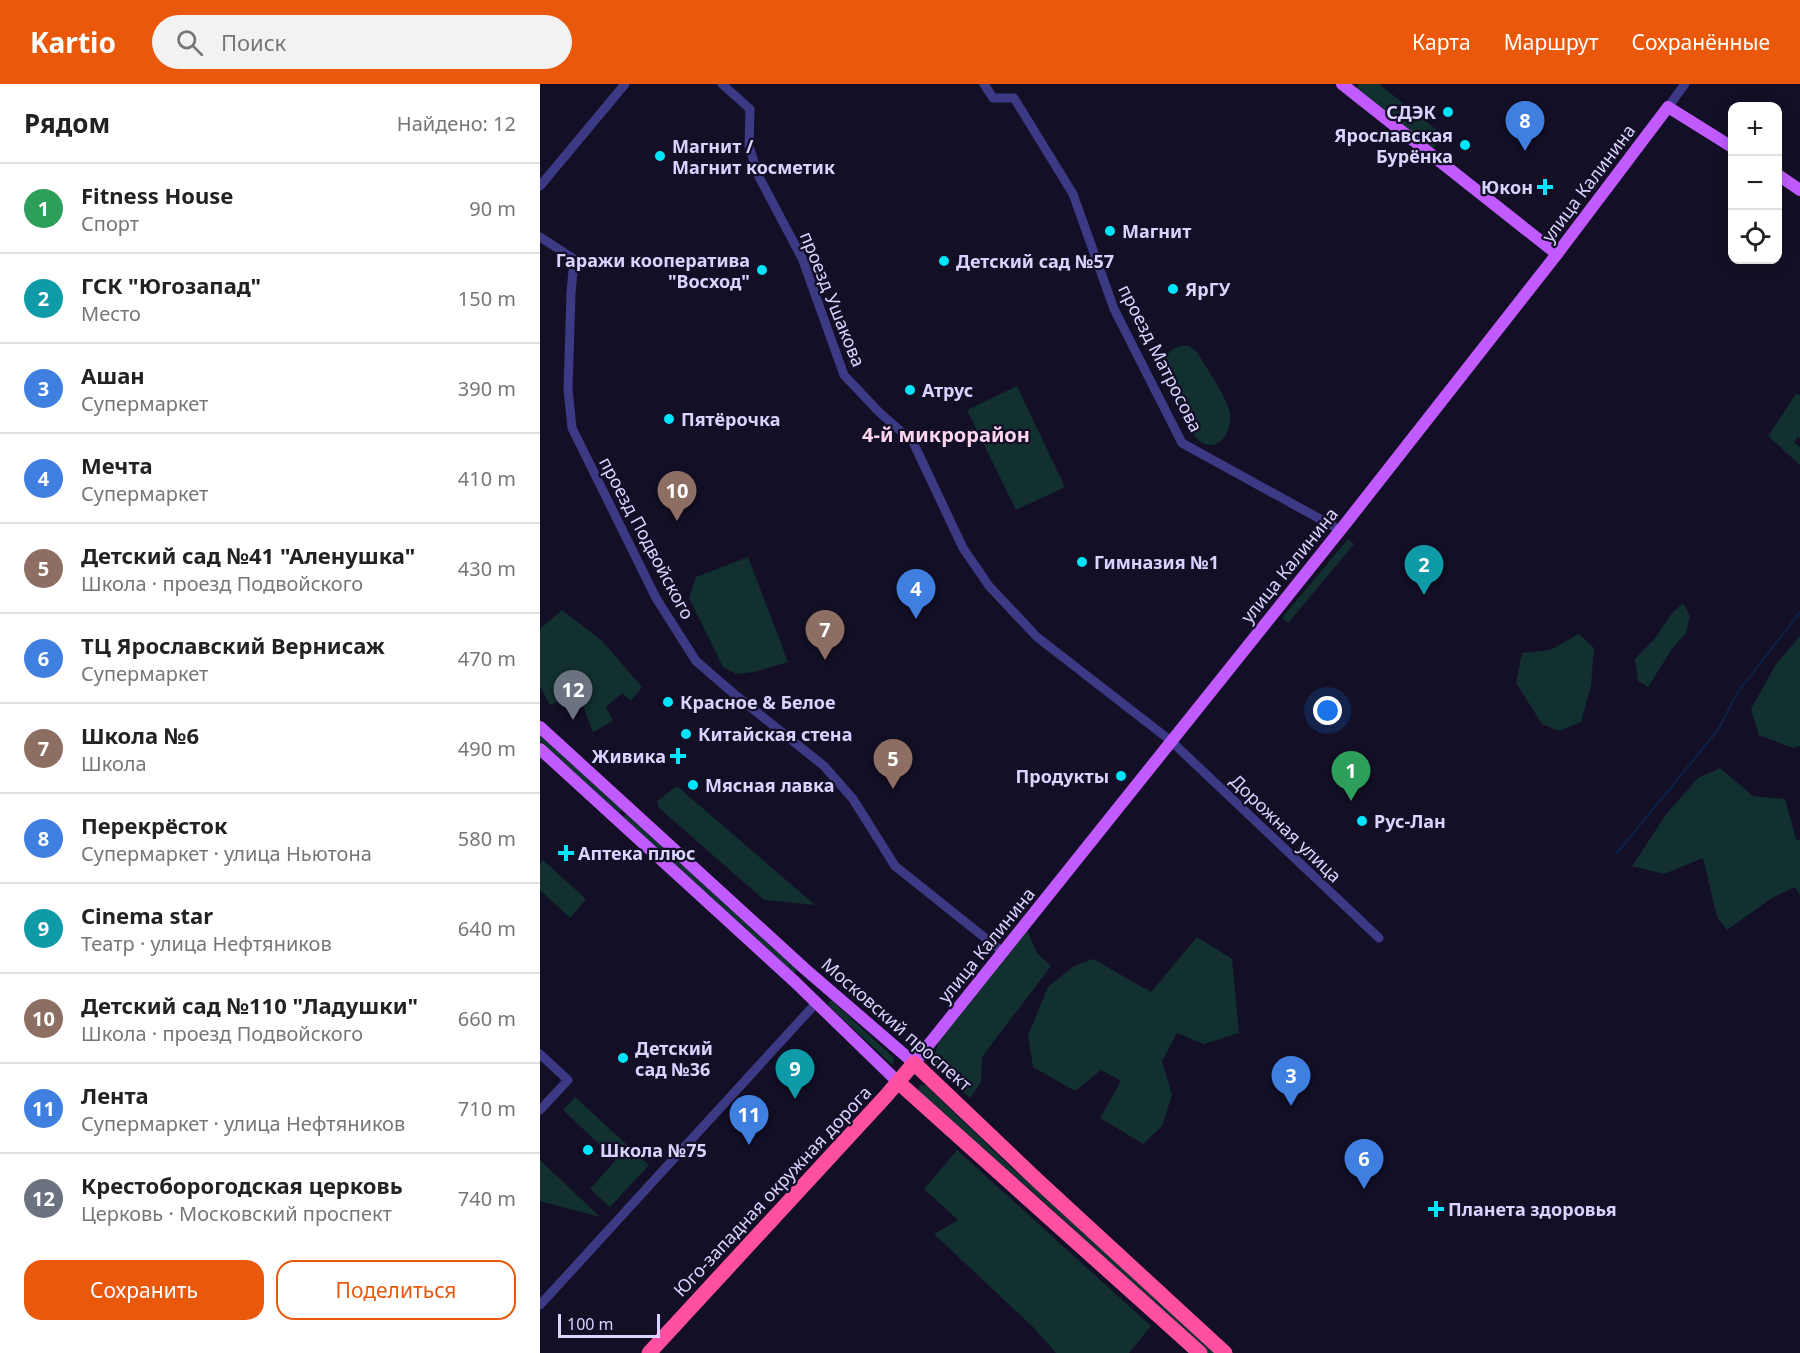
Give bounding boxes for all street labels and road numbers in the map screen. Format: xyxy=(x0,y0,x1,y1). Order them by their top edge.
street label: улица Калинина xyxy=(1536,119,1640,247)
street label: проезд Ушакова xyxy=(795,228,871,370)
street label: проезд Матросова xyxy=(1113,280,1209,436)
street label: проезд Подвойского xyxy=(594,453,700,623)
street label: улица Калинина xyxy=(1235,502,1343,628)
street label: Дорожная улица xyxy=(1225,769,1347,887)
street label: улица Калинина xyxy=(932,882,1040,1008)
street label: Московский проспект xyxy=(817,952,978,1096)
street label: Юго-западная окружная дорога xyxy=(668,1081,876,1301)

